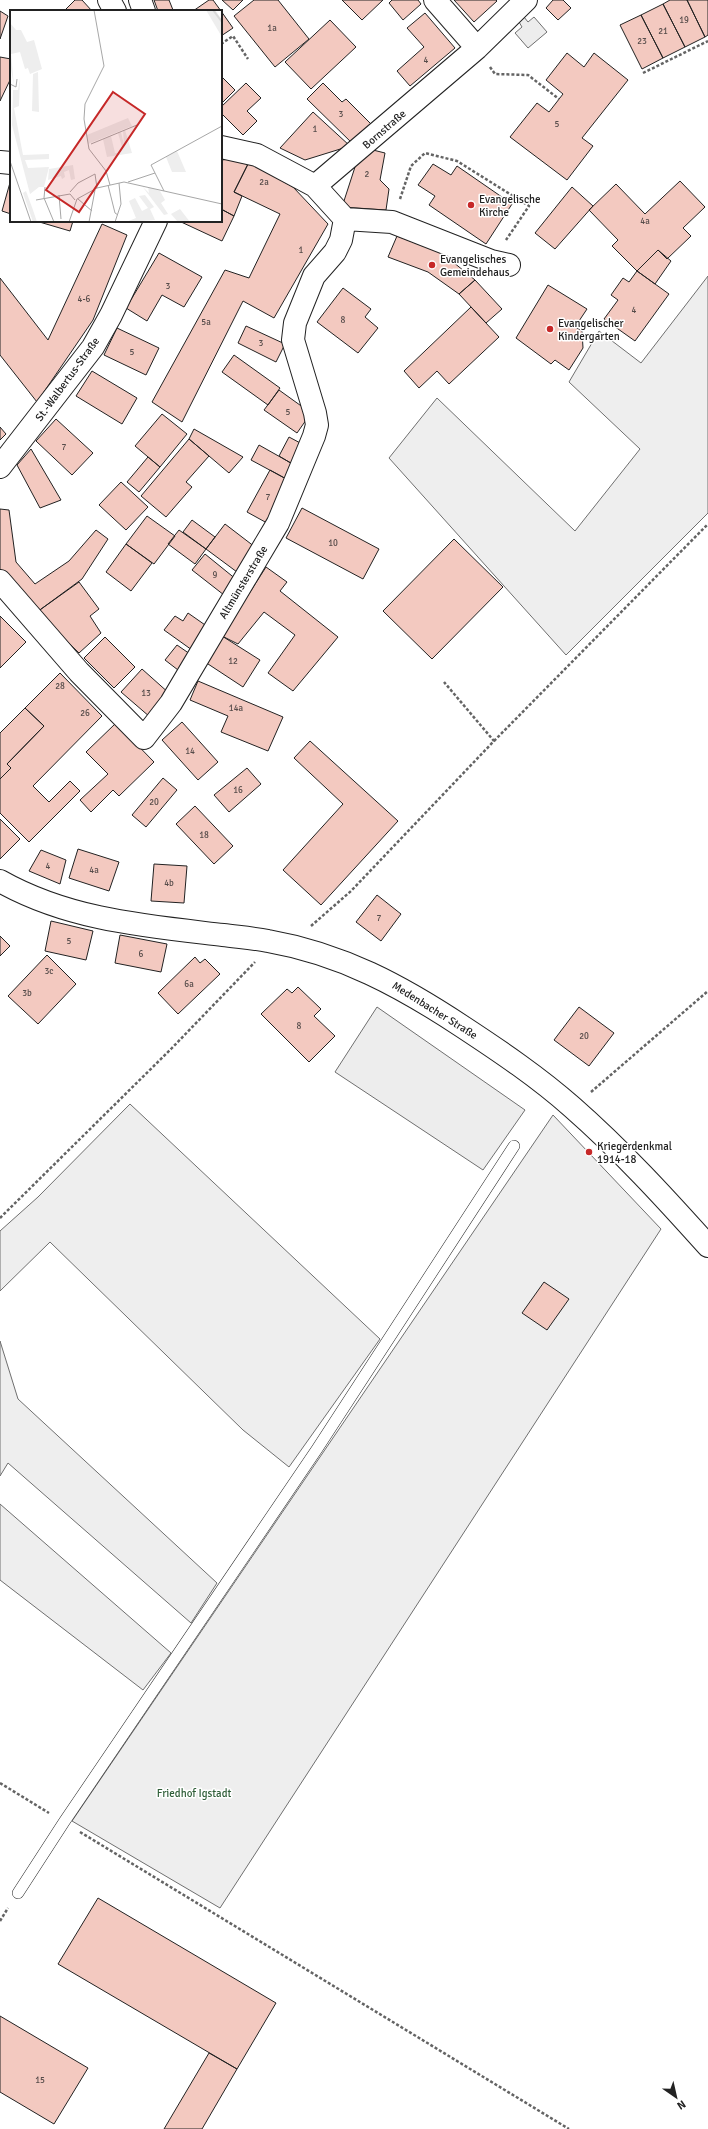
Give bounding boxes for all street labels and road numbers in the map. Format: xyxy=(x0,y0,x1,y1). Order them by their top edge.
street label: Bornstraße xyxy=(360,107,409,152)
street label: St.-Walbertus-Straße xyxy=(33,335,102,424)
street label: Altmünsterstraße xyxy=(216,543,270,621)
street label: Medenbacher Straße xyxy=(390,979,480,1042)

